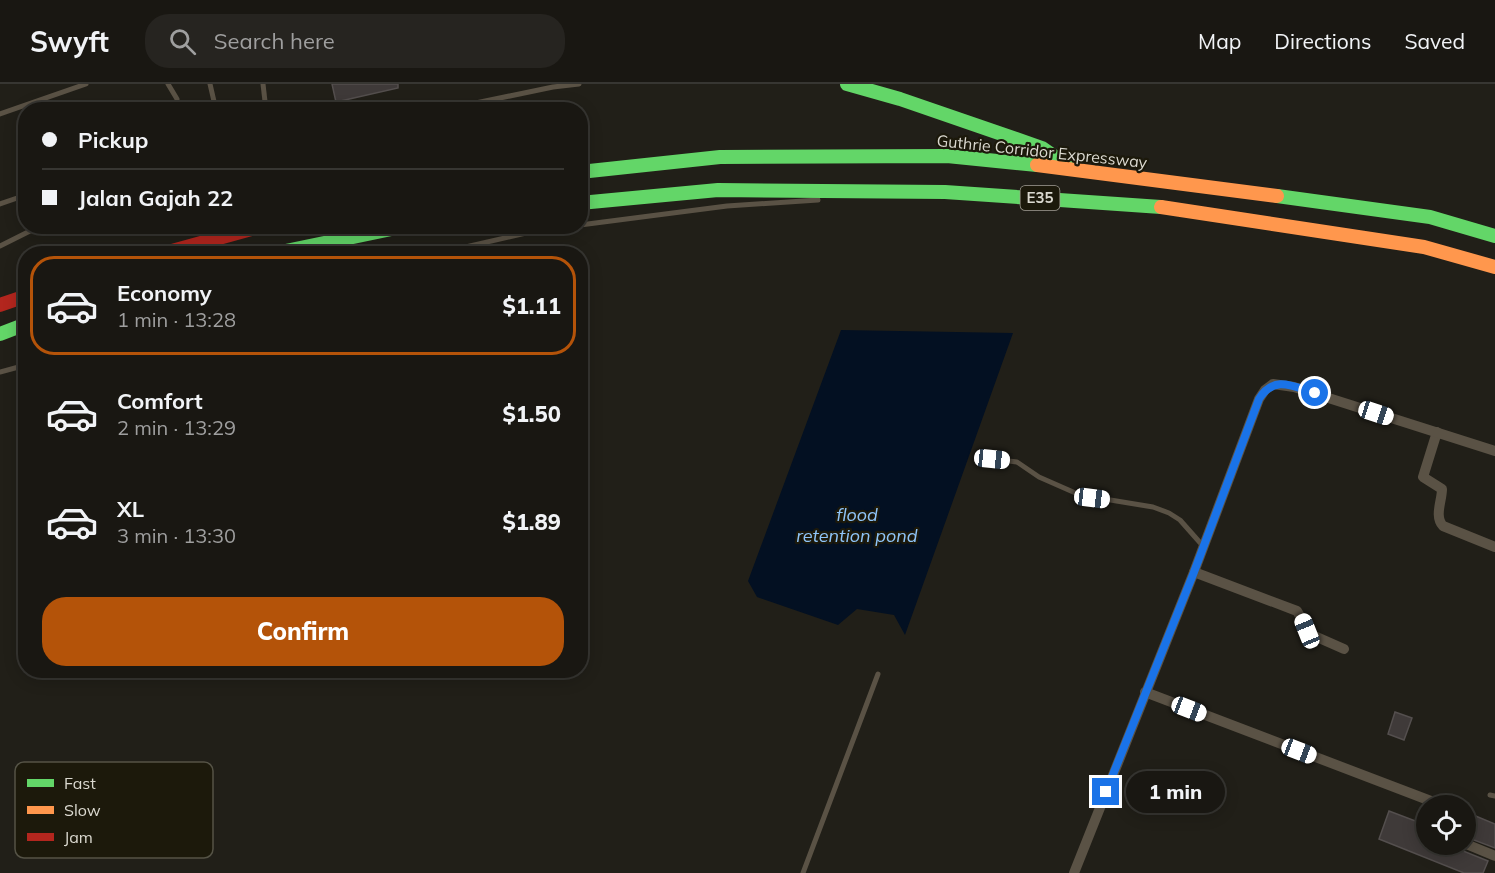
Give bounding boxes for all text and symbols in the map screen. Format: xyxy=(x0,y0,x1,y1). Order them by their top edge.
search box xyxy=(145,14,565,68)
text: Swyft xyxy=(30,24,109,59)
icon: search xyxy=(166,25,199,58)
text: Search here xyxy=(214,27,335,55)
text: Map xyxy=(1198,28,1241,54)
text: Directions xyxy=(1274,28,1371,54)
text: Saved xyxy=(1404,28,1465,54)
text: Pickup xyxy=(78,126,148,154)
street label: Guthrie Corridor Expressway xyxy=(936,130,1149,172)
text: Jalan Gajah 22 xyxy=(78,184,233,212)
road number: E35 xyxy=(1020,186,1060,210)
icon: car xyxy=(45,279,99,333)
text: Economy xyxy=(117,279,212,307)
text: $1.11 xyxy=(502,292,561,320)
text: 1 min · 13:28 xyxy=(117,307,236,332)
route start xyxy=(1301,379,1328,406)
icon: car xyxy=(45,387,99,441)
text: Comfort xyxy=(117,387,203,415)
car xyxy=(1356,399,1396,427)
text: $1.50 xyxy=(502,400,561,428)
text: 2 min · 13:29 xyxy=(117,415,236,440)
car xyxy=(973,448,1011,470)
car xyxy=(1073,487,1111,509)
icon: car xyxy=(45,495,99,549)
text: XL xyxy=(117,495,144,523)
water label: flood retention pond xyxy=(796,503,918,547)
text: $1.89 xyxy=(502,508,561,536)
text: 3 min · 13:30 xyxy=(117,523,236,548)
button: Confirm xyxy=(42,597,564,666)
car xyxy=(1292,611,1322,651)
car xyxy=(1169,694,1209,724)
car xyxy=(1279,736,1319,766)
legend xyxy=(15,762,213,858)
callout: 1 min xyxy=(1127,771,1226,813)
text: Fast xyxy=(64,773,96,793)
route end xyxy=(1092,778,1119,805)
text: 1 min xyxy=(1149,779,1202,804)
map controls xyxy=(1416,795,1476,855)
button: locate xyxy=(1416,795,1476,855)
text: Slow xyxy=(64,800,101,820)
text: Jam xyxy=(64,827,93,847)

